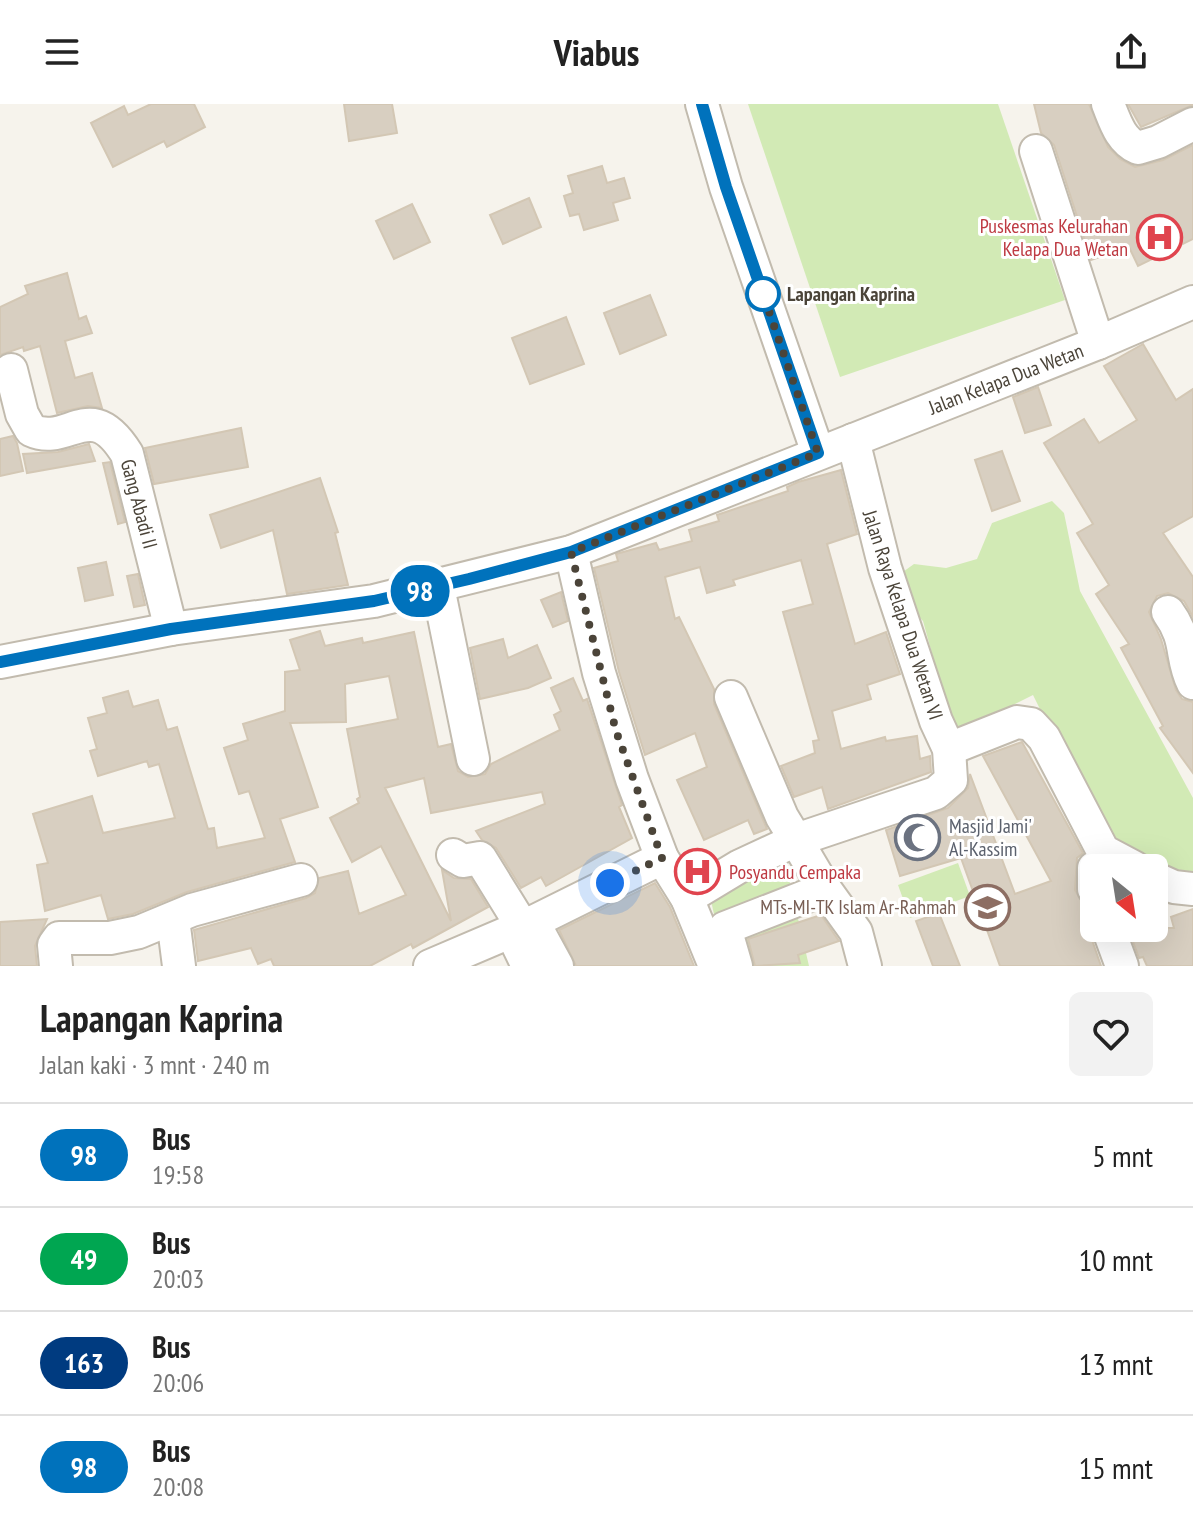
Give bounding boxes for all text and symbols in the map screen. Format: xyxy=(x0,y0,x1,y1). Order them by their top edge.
text: Viabus xyxy=(554,29,639,76)
icon: menu xyxy=(40,30,84,74)
icon: share xyxy=(1109,30,1153,74)
place label: Puskesmas Kelurahan Kelapa Dua Wetan xyxy=(980,213,1128,262)
hospital icon: Puskesmas Kelurahan Kelapa Dua Wetan xyxy=(1135,214,1183,262)
marker: Lapangan Kaprina xyxy=(746,277,780,311)
place label: Lapangan Kaprina xyxy=(787,281,915,307)
street label: Jalan Kelapa Dua Wetan xyxy=(924,338,1087,421)
street label: Gang Abadi II xyxy=(115,456,163,552)
street label: Jalan Raya Kelapa Dua Wetan VI xyxy=(857,506,949,723)
line badge: 98 xyxy=(384,565,456,617)
text: 98 xyxy=(407,572,433,609)
place label: Masjid Jami' Al-Kassim xyxy=(949,813,1032,862)
mosque icon: Masjid Jami' Al-Kassim xyxy=(894,814,942,862)
hospital icon: Posyandu Cempaka xyxy=(674,848,722,896)
north arrow xyxy=(1080,854,1168,942)
map controls xyxy=(1080,854,1168,942)
place label: Posyandu Cempaka xyxy=(729,859,861,885)
your location xyxy=(590,863,630,903)
school or university icon: MTs-MI-TK Islam Ar-Rahmah xyxy=(963,883,1011,931)
place label: MTs-MI-TK Islam Ar-Rahmah xyxy=(760,894,956,920)
button: heart xyxy=(1069,992,1153,1076)
text: Lapangan Kaprina xyxy=(40,993,283,1042)
text: Jalan kaki · 3 mnt · 240 m xyxy=(40,1048,270,1081)
text: Bus xyxy=(152,1119,191,1158)
text: 98 xyxy=(71,1136,97,1173)
text: 5 mnt xyxy=(1092,1136,1153,1175)
text: 19:58 xyxy=(152,1158,204,1191)
text: Bus xyxy=(152,1223,191,1262)
text: 49 xyxy=(71,1240,97,1277)
text: 10 mnt xyxy=(1079,1240,1153,1279)
text: 20:03 xyxy=(152,1262,204,1295)
text: Bus xyxy=(152,1327,191,1366)
text: 163 xyxy=(64,1344,104,1381)
text: 13 mnt xyxy=(1079,1344,1153,1383)
text: 20:06 xyxy=(152,1366,204,1399)
text: Bus xyxy=(152,1431,191,1470)
text: 98 xyxy=(71,1448,97,1485)
text: 15 mnt xyxy=(1079,1448,1153,1487)
text: 20:08 xyxy=(152,1470,204,1503)

